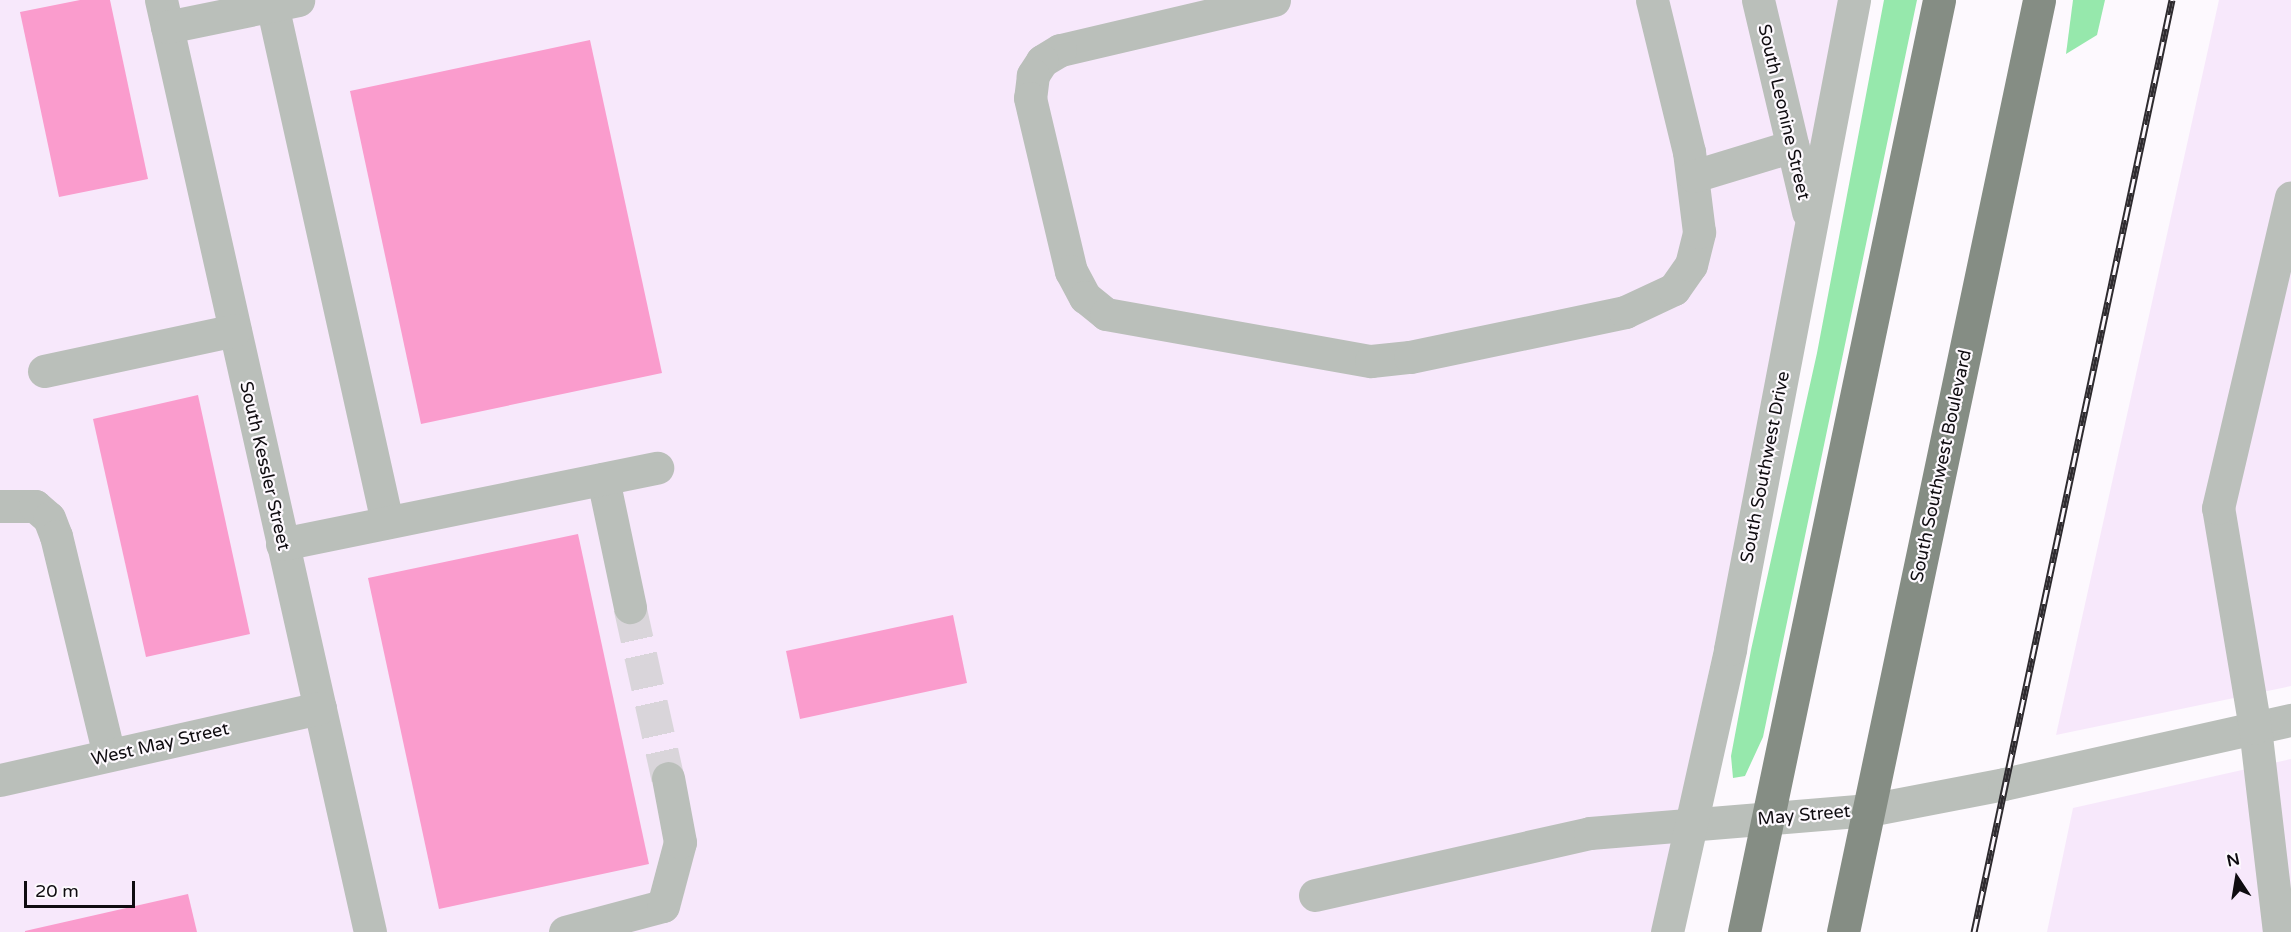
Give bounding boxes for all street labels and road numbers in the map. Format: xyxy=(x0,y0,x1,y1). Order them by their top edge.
street label: South Leonine Street xyxy=(1753,22,1815,202)
street label: South Southwest Boulevard xyxy=(1906,348,1976,584)
street label: South Southwest Drive xyxy=(1736,369,1794,565)
street label: South Kessler Street xyxy=(235,379,295,553)
street label: West May Street xyxy=(89,718,231,770)
street label: May Street xyxy=(1757,800,1851,830)

